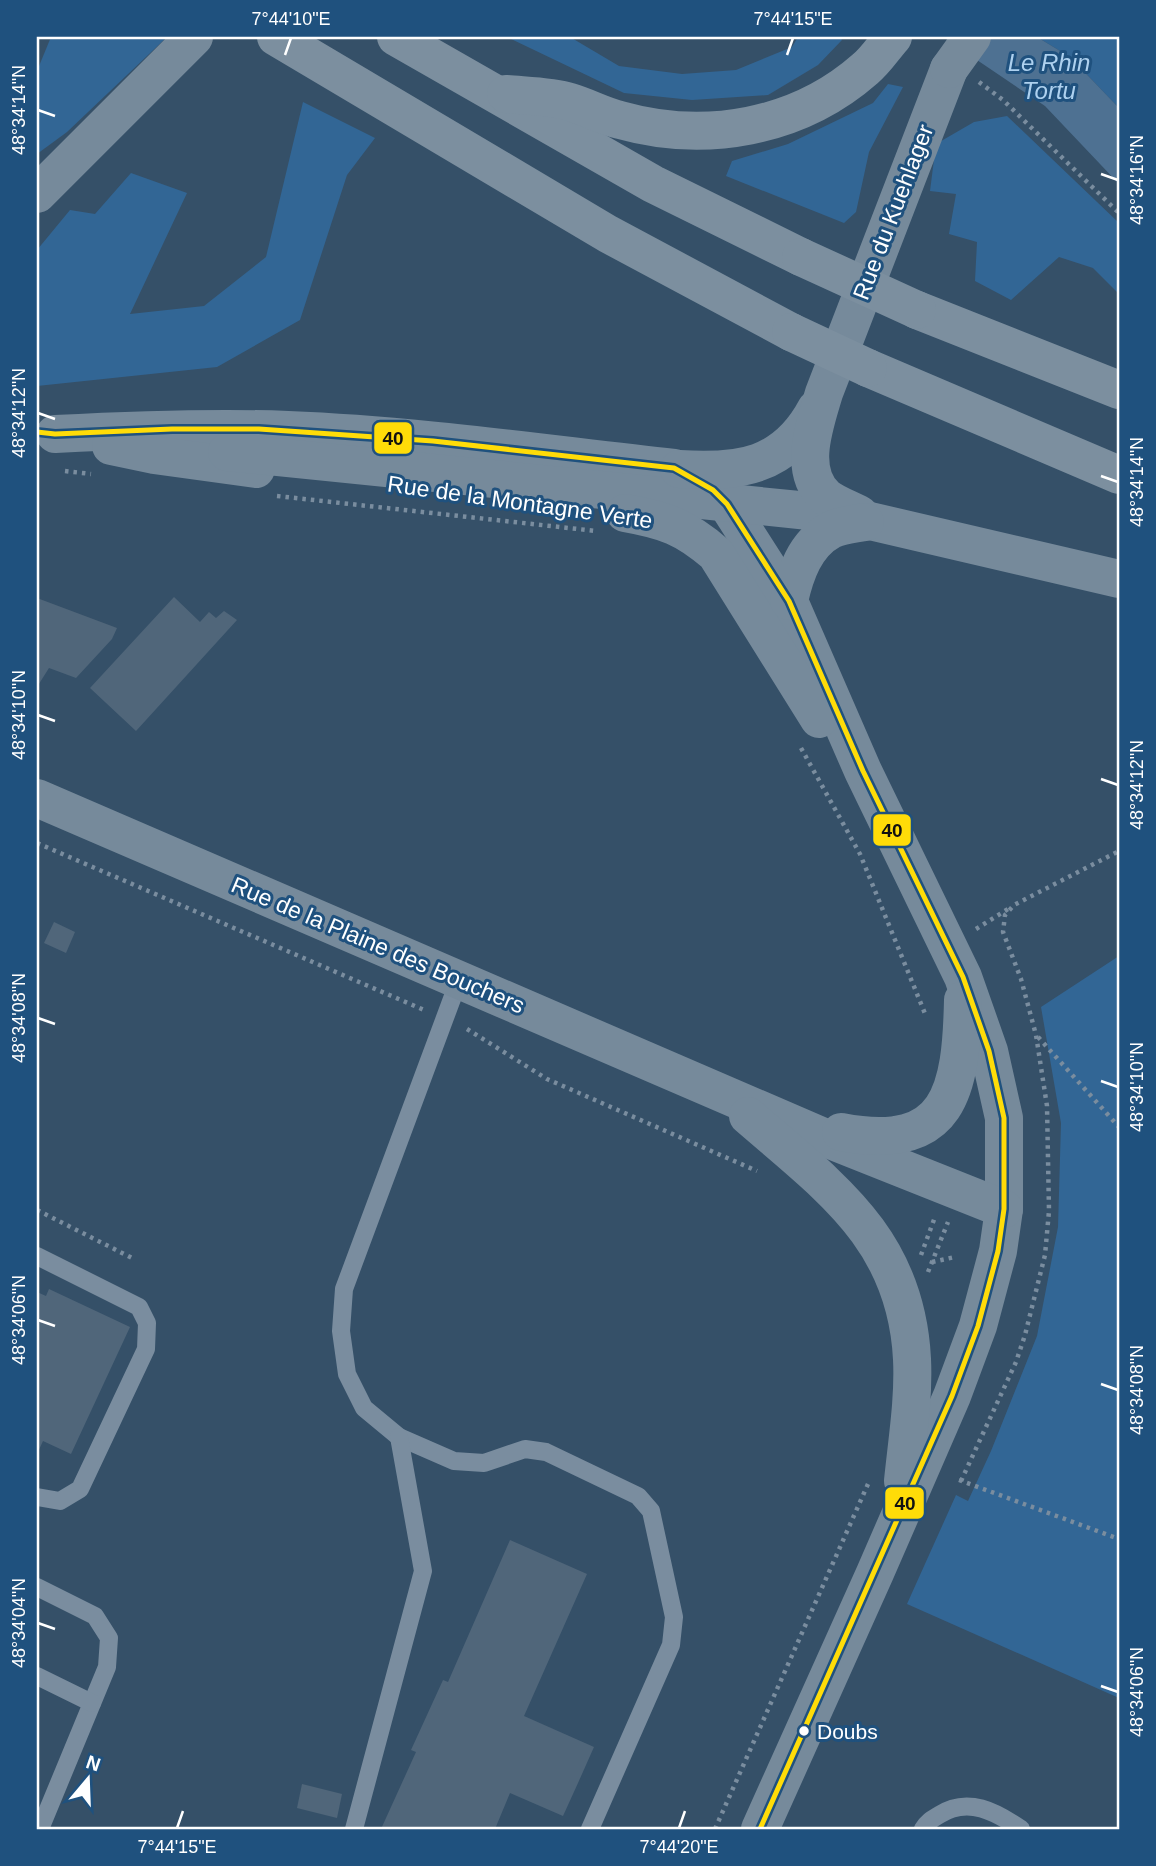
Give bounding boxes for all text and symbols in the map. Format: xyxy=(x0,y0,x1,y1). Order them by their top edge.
text: 7°44'10"E xyxy=(251,9,331,29)
text: 7°44'15"E xyxy=(753,9,833,29)
water label: Le Rhin Tortu xyxy=(1008,49,1090,104)
text: 48°34'14"N xyxy=(9,65,29,155)
street label: Rue du Kuehlager xyxy=(848,120,938,303)
text: 48°34'16"N xyxy=(1127,135,1147,225)
text: 48°34'12"N xyxy=(9,368,29,458)
line badge: 40 xyxy=(373,421,413,455)
text: 40 xyxy=(382,428,404,449)
text: 48°34'14"N xyxy=(1127,437,1147,527)
street label: Rue de la Montagne Verte xyxy=(386,471,654,533)
text: 48°34'10"N xyxy=(9,670,29,760)
text: 48°34'12"N xyxy=(1127,740,1147,830)
line badge: 40 xyxy=(872,813,912,847)
text: 40 xyxy=(881,820,903,841)
street label: Rue de la Plaine des Bouchers xyxy=(228,871,528,1019)
text: 48°34'08"N xyxy=(9,973,29,1063)
text: 48°34'10"N xyxy=(1127,1042,1147,1132)
text: 48°34'06"N xyxy=(9,1275,29,1365)
text: 48°34'08"N xyxy=(1127,1345,1147,1435)
line badge: 40 xyxy=(884,1486,925,1520)
text: 40 xyxy=(894,1493,916,1514)
text: 48°34'04"N xyxy=(9,1578,29,1668)
text: 48°34'06"N xyxy=(1127,1647,1147,1737)
place label: Doubs xyxy=(817,1720,878,1743)
marker: Doubs xyxy=(797,1724,811,1738)
north arrow xyxy=(52,1744,122,1814)
text: N xyxy=(83,1751,103,1776)
text: 7°44'15"E xyxy=(137,1837,217,1857)
text: 7°44'20"E xyxy=(639,1837,719,1857)

